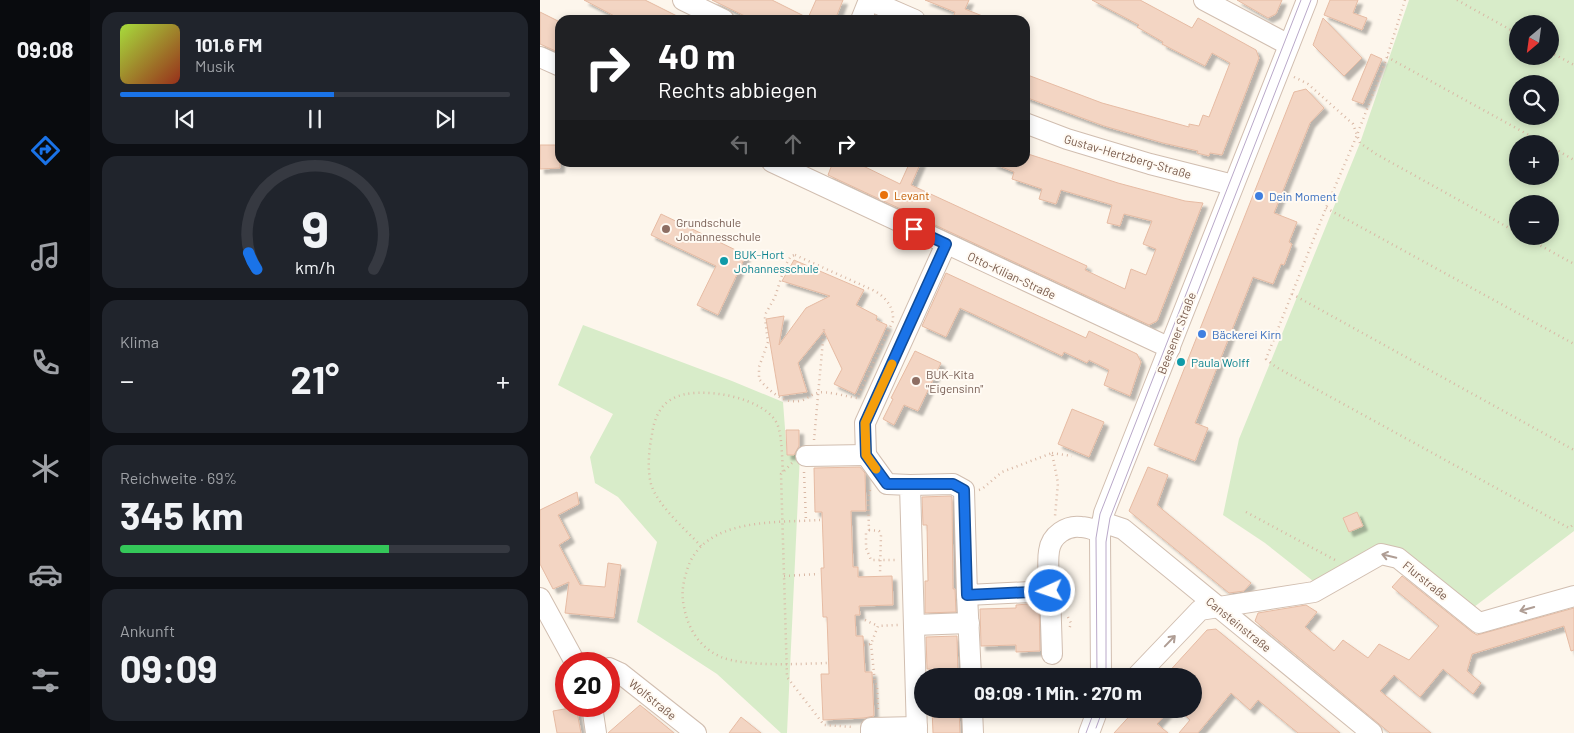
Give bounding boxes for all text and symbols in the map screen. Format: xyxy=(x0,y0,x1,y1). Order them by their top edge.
north arrow xyxy=(1509,15,1559,65)
map controls xyxy=(1509,15,1559,245)
text: 101.6 FM xyxy=(195,33,262,56)
text: 40 m xyxy=(658,34,735,76)
icon: right xyxy=(575,35,640,100)
text: 09:08 xyxy=(17,36,73,62)
text: Musik xyxy=(195,56,235,75)
button: search xyxy=(1509,75,1559,125)
text: Rechts abbiegen xyxy=(658,76,817,102)
icon: previous xyxy=(171,105,199,133)
icon: pause xyxy=(301,105,329,133)
icon: next xyxy=(431,105,459,133)
icon: left xyxy=(726,130,754,158)
icon: ahead xyxy=(779,130,807,158)
icon: right xyxy=(832,130,860,158)
street label: Gustav-Hertzberg-Straße xyxy=(1063,131,1193,181)
icon: directions xyxy=(28,133,63,168)
button: + xyxy=(1509,135,1559,185)
place label: Levant xyxy=(894,188,930,202)
marker: Levant xyxy=(878,189,890,201)
place label: Dein Moment xyxy=(1269,189,1337,203)
marker: Dein Moment xyxy=(1253,190,1265,202)
button: − xyxy=(1509,195,1559,245)
text: 9 xyxy=(301,196,329,258)
pin xyxy=(893,208,935,250)
place label: Grundschule Johannesschule xyxy=(676,215,761,243)
icon: arrive xyxy=(900,215,928,243)
marker: Grundschule Johannesschule xyxy=(660,223,672,235)
icon: music xyxy=(28,239,63,274)
place label: BUK-Hort Johannesschule xyxy=(734,247,819,275)
street label: Otto-Kilian-Straße xyxy=(966,248,1058,302)
marker: BUK-Hort Johannesschule xyxy=(718,255,730,267)
text: km/h xyxy=(295,256,335,278)
street label: Beesener Straße xyxy=(1154,290,1198,376)
place label: Bäckerei Kirn xyxy=(1212,327,1281,341)
marker: Bäckerei Kirn xyxy=(1196,328,1208,340)
text: Klima xyxy=(120,332,159,351)
icon: phone xyxy=(28,345,63,380)
place label: Paula Wolff xyxy=(1191,355,1250,369)
text: 21° xyxy=(291,356,339,402)
marker: Paula Wolff xyxy=(1175,356,1187,368)
text: − xyxy=(120,363,134,397)
text: + xyxy=(496,363,510,397)
place label: BUK-Kita "Eigensinn" xyxy=(926,367,983,395)
marker: BUK-Kita "Eigensinn" xyxy=(910,375,922,387)
icon: climate xyxy=(28,451,63,486)
text: Reichweite · 69% xyxy=(120,468,237,487)
text: 345 km xyxy=(120,492,244,538)
one-way arrow xyxy=(1382,551,1398,560)
icon: car xyxy=(28,557,63,592)
street label: Flurstraße xyxy=(1401,558,1451,602)
position arrow xyxy=(1023,564,1075,616)
street label: Cansteinstraße xyxy=(1204,594,1274,654)
one-way arrow xyxy=(1520,605,1536,614)
text: Ankunft xyxy=(120,621,175,640)
one-way arrow xyxy=(1164,635,1176,647)
text: 09:09 xyxy=(120,645,218,691)
speed limit sign: 20 xyxy=(555,652,620,717)
icon: filters xyxy=(28,663,63,698)
street label: Wolfstraße xyxy=(626,676,680,722)
text: 09:09 · 1 Min. · 270 m xyxy=(974,681,1142,704)

